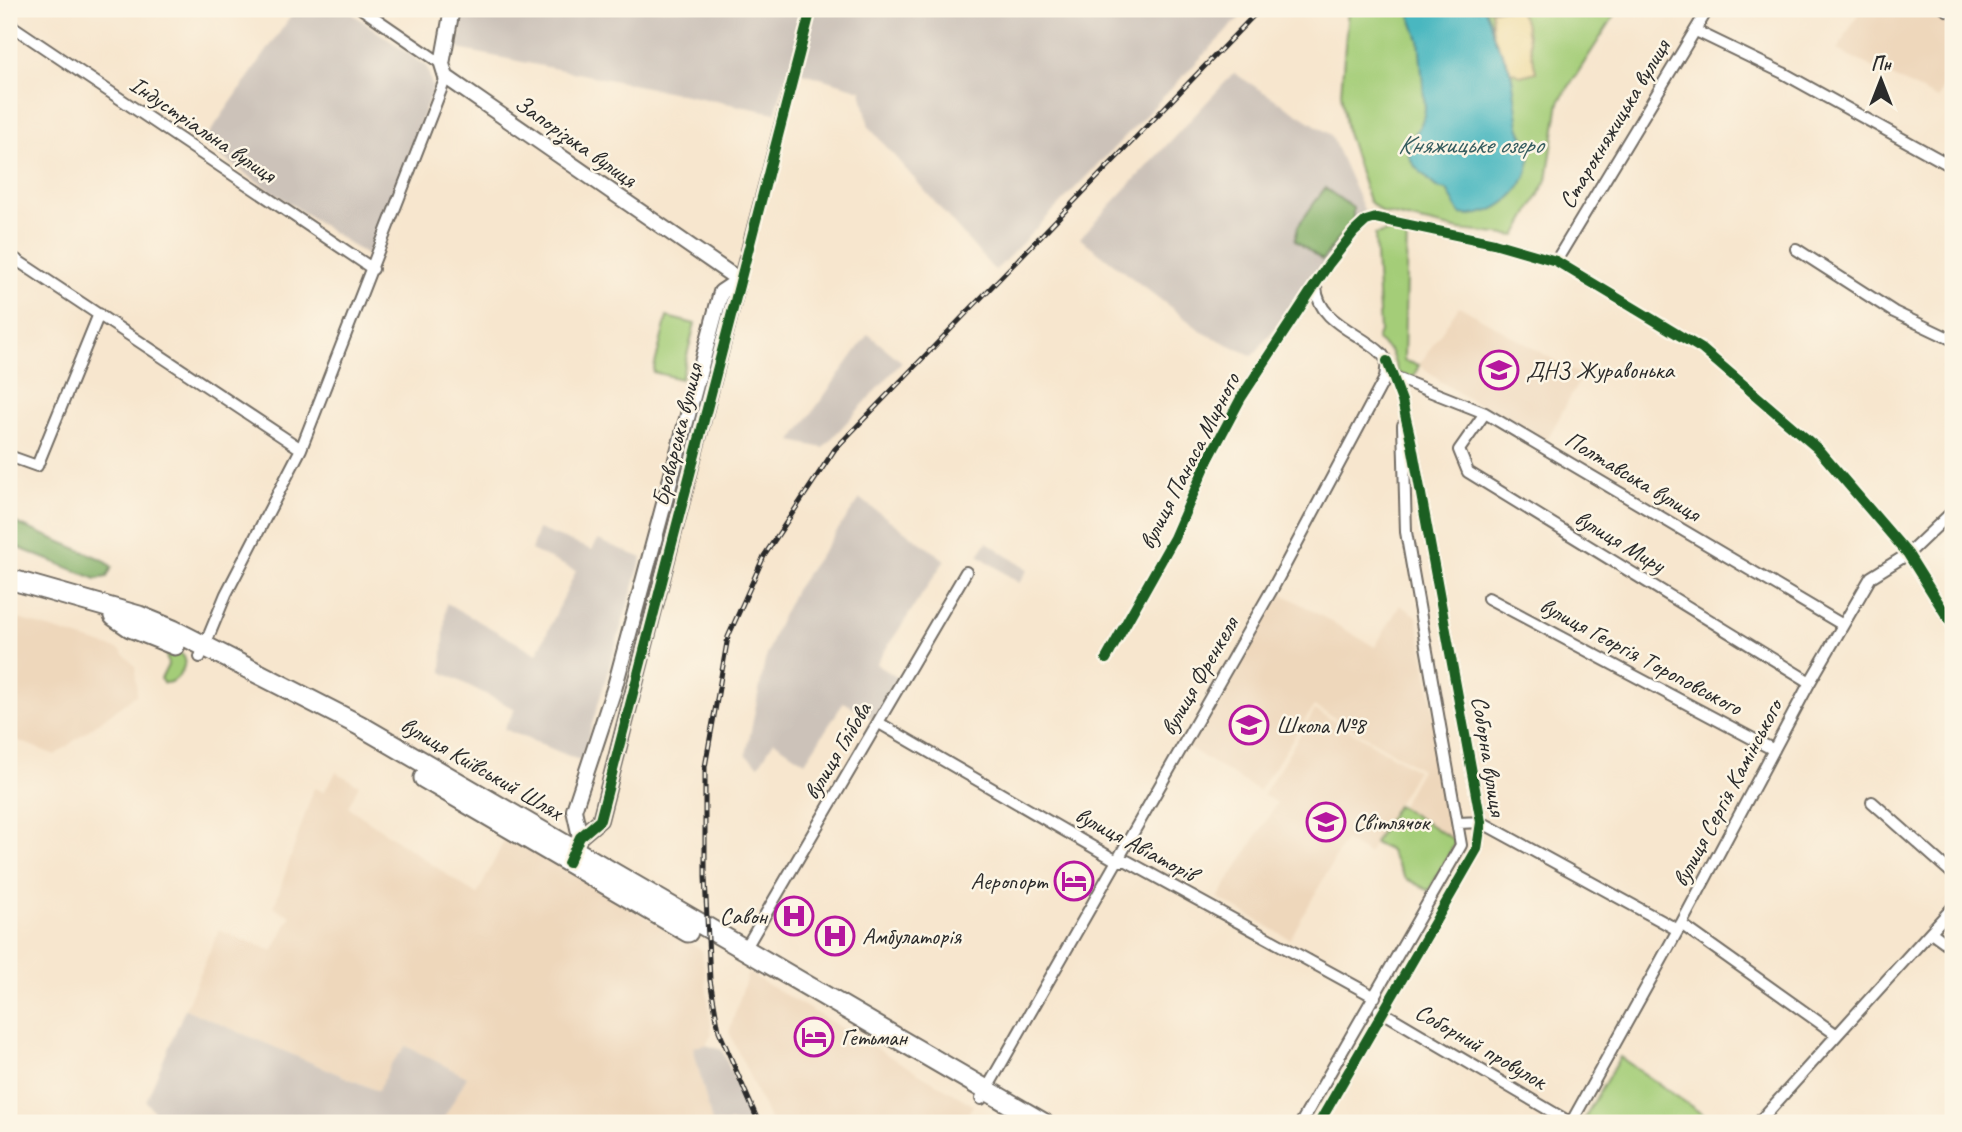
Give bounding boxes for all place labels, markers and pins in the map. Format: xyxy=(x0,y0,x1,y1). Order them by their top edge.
school or university icon: ДНЗ Журавонька xyxy=(1478,349,1520,391)
place label: ДНЗ Журавонька xyxy=(1526,355,1676,385)
school or university icon: Школа №8 xyxy=(1228,704,1270,746)
place label: Школа №8 xyxy=(1276,710,1368,740)
school or university icon: Світлячок xyxy=(1305,801,1347,843)
place label: Світлячок xyxy=(1353,807,1431,837)
hotel icon: Аеропорт xyxy=(1053,860,1095,902)
place label: Аеропорт xyxy=(971,866,1049,896)
hospital icon: Савон xyxy=(773,895,815,937)
place label: Савон xyxy=(720,901,768,931)
hospital icon: Амбулаторія xyxy=(814,915,856,957)
place label: Амбулаторія xyxy=(862,921,963,951)
hotel icon: Гетьман xyxy=(793,1016,835,1058)
place label: Гетьман xyxy=(841,1022,909,1052)

